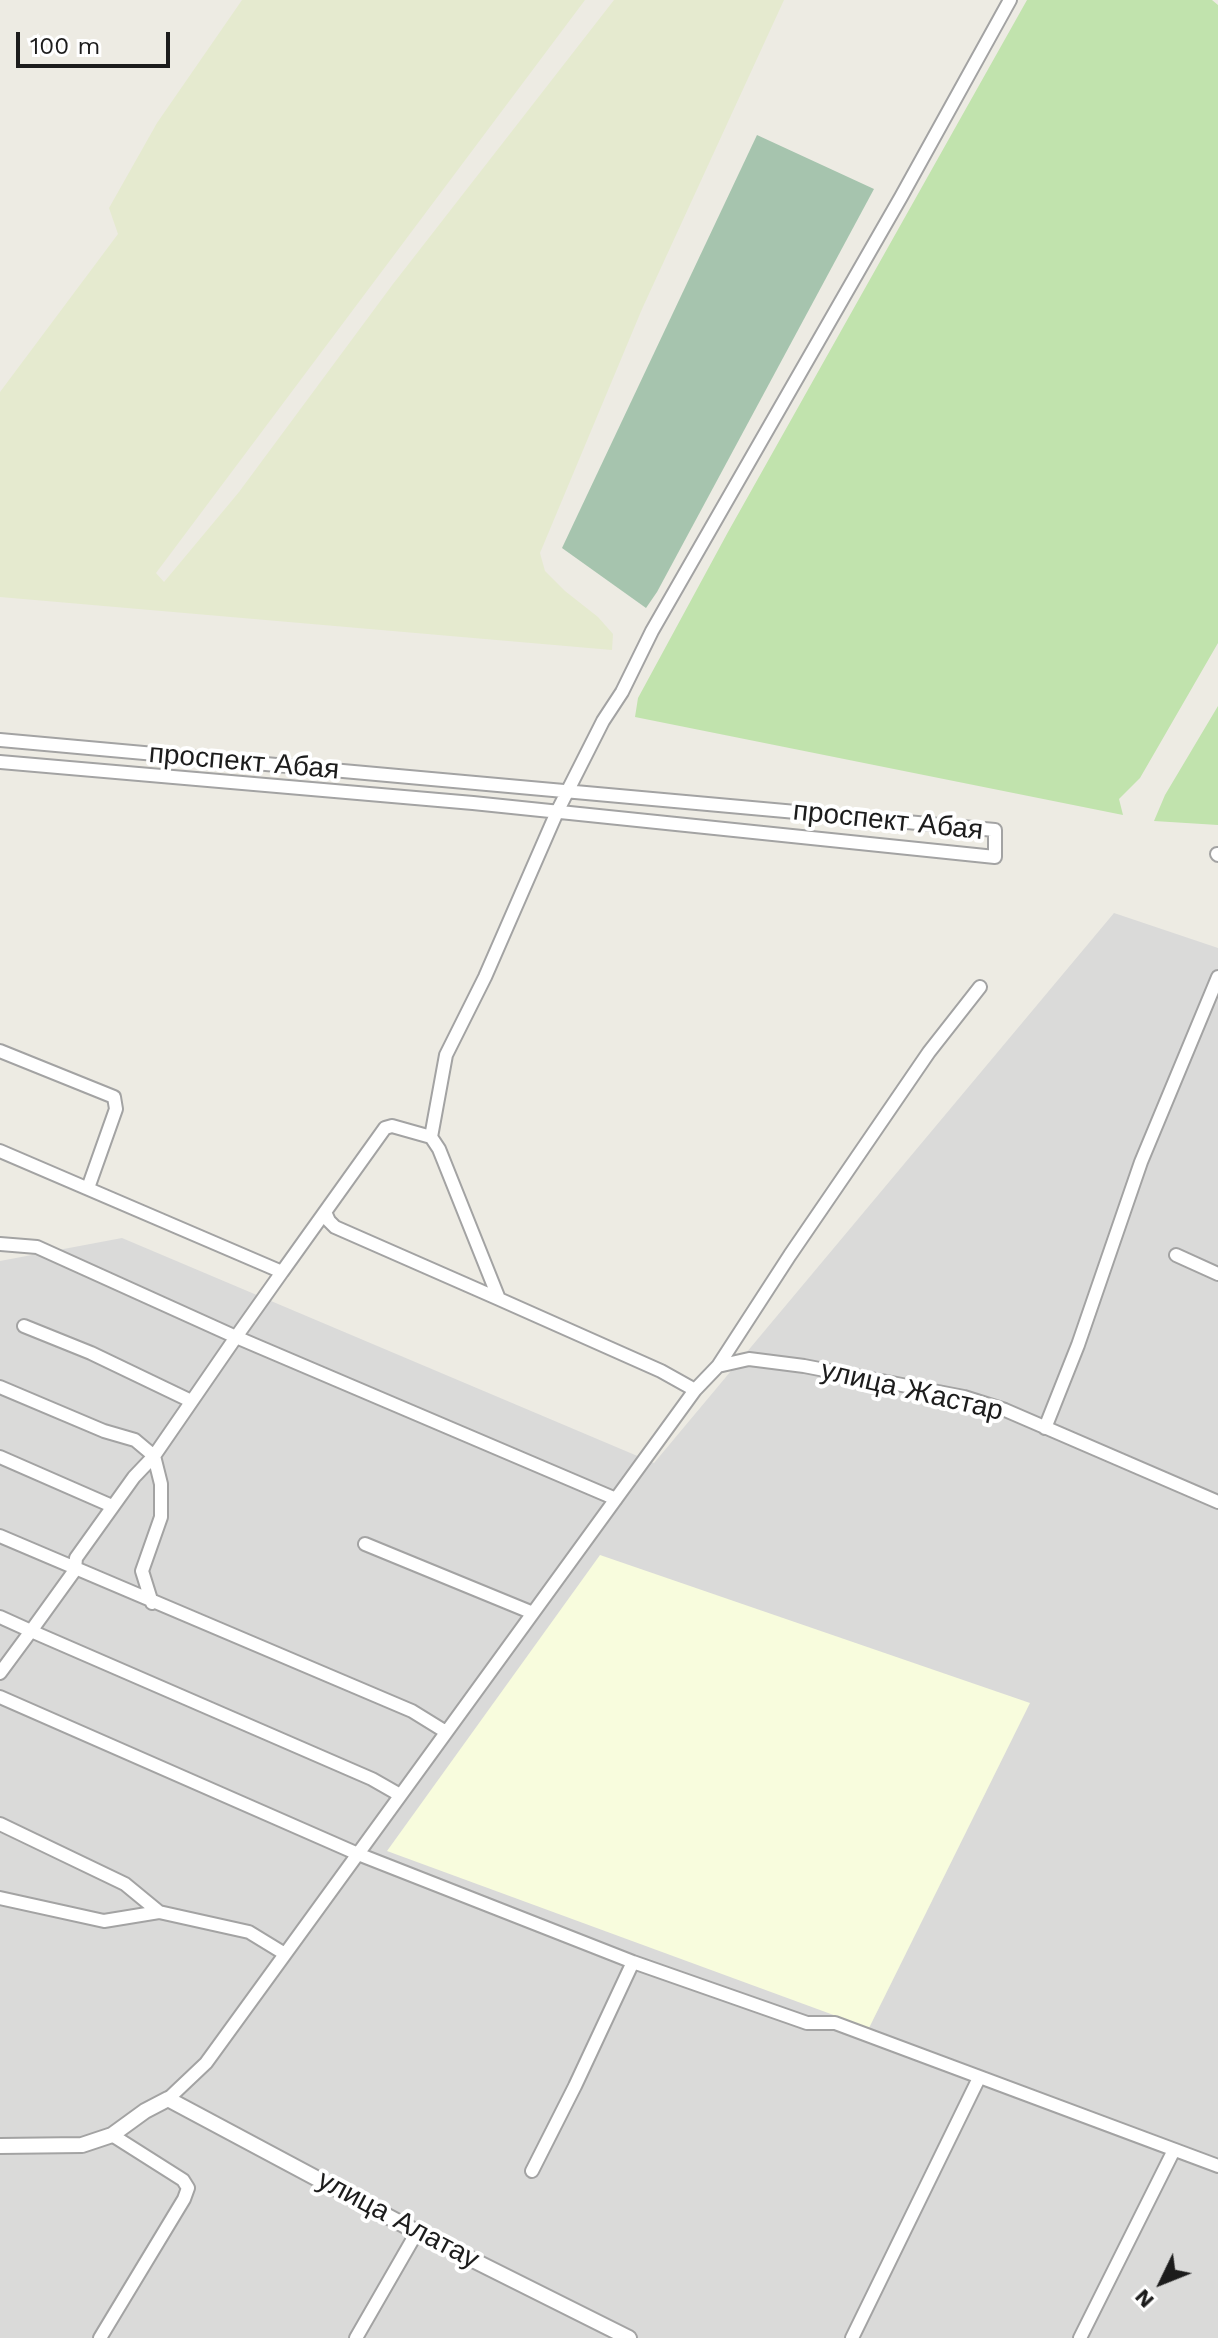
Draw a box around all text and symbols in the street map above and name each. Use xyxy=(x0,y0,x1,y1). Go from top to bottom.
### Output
scale bar xyxy=(20,16,174,66)
text: 100 m xyxy=(30,32,100,60)
street label: проспект Абая xyxy=(148,737,340,787)
street label: проспект Абая xyxy=(791,794,985,848)
street label: улица Жастар xyxy=(818,1354,1006,1428)
street label: улица Алатау xyxy=(311,2163,485,2277)
north arrow xyxy=(1122,2242,1202,2322)
text: N xyxy=(1129,2284,1159,2313)

